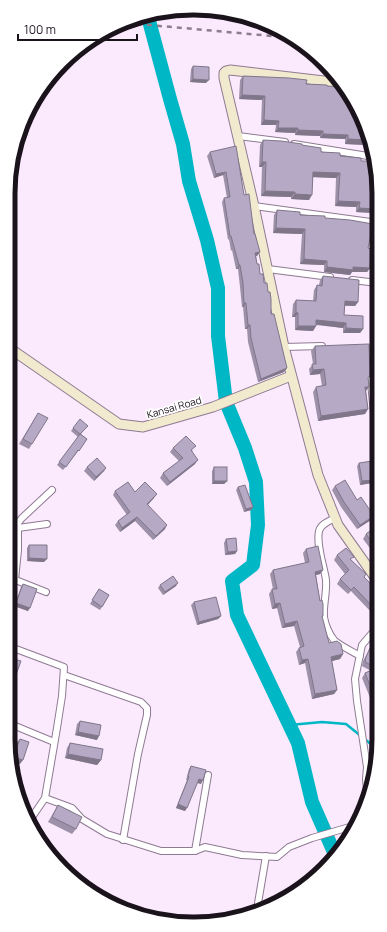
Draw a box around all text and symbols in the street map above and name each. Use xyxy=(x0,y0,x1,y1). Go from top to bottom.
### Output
scale bar xyxy=(18,16,137,42)
text: 100 m xyxy=(24,21,56,38)
street label: Kansai Road xyxy=(145,392,203,421)

